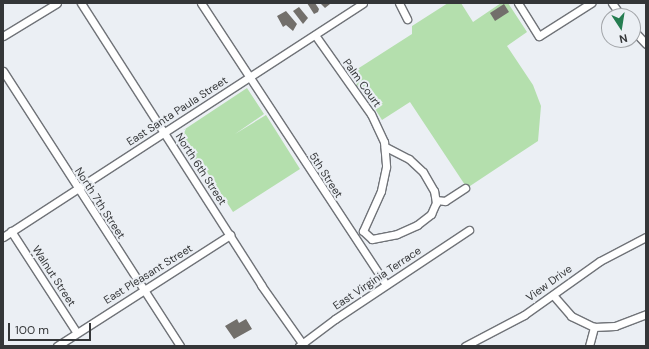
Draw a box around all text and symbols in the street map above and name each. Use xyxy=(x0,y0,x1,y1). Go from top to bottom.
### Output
north arrow xyxy=(601,8,641,48)
text: N xyxy=(618,31,629,46)
street label: Palm Court xyxy=(340,56,384,110)
street label: East Santa Paula Street xyxy=(124,73,230,149)
street label: North 6th Street xyxy=(173,130,229,208)
street label: 5th Street xyxy=(306,150,346,200)
street label: North 7th Street xyxy=(72,165,128,241)
street label: East Pleasant Street xyxy=(101,241,195,307)
street label: Walnut Street xyxy=(30,243,78,309)
street label: East Virginia Terrace xyxy=(330,244,424,312)
street label: View Drive xyxy=(524,262,574,304)
scale bar xyxy=(10,315,93,341)
text: 100 m xyxy=(15,322,49,338)

